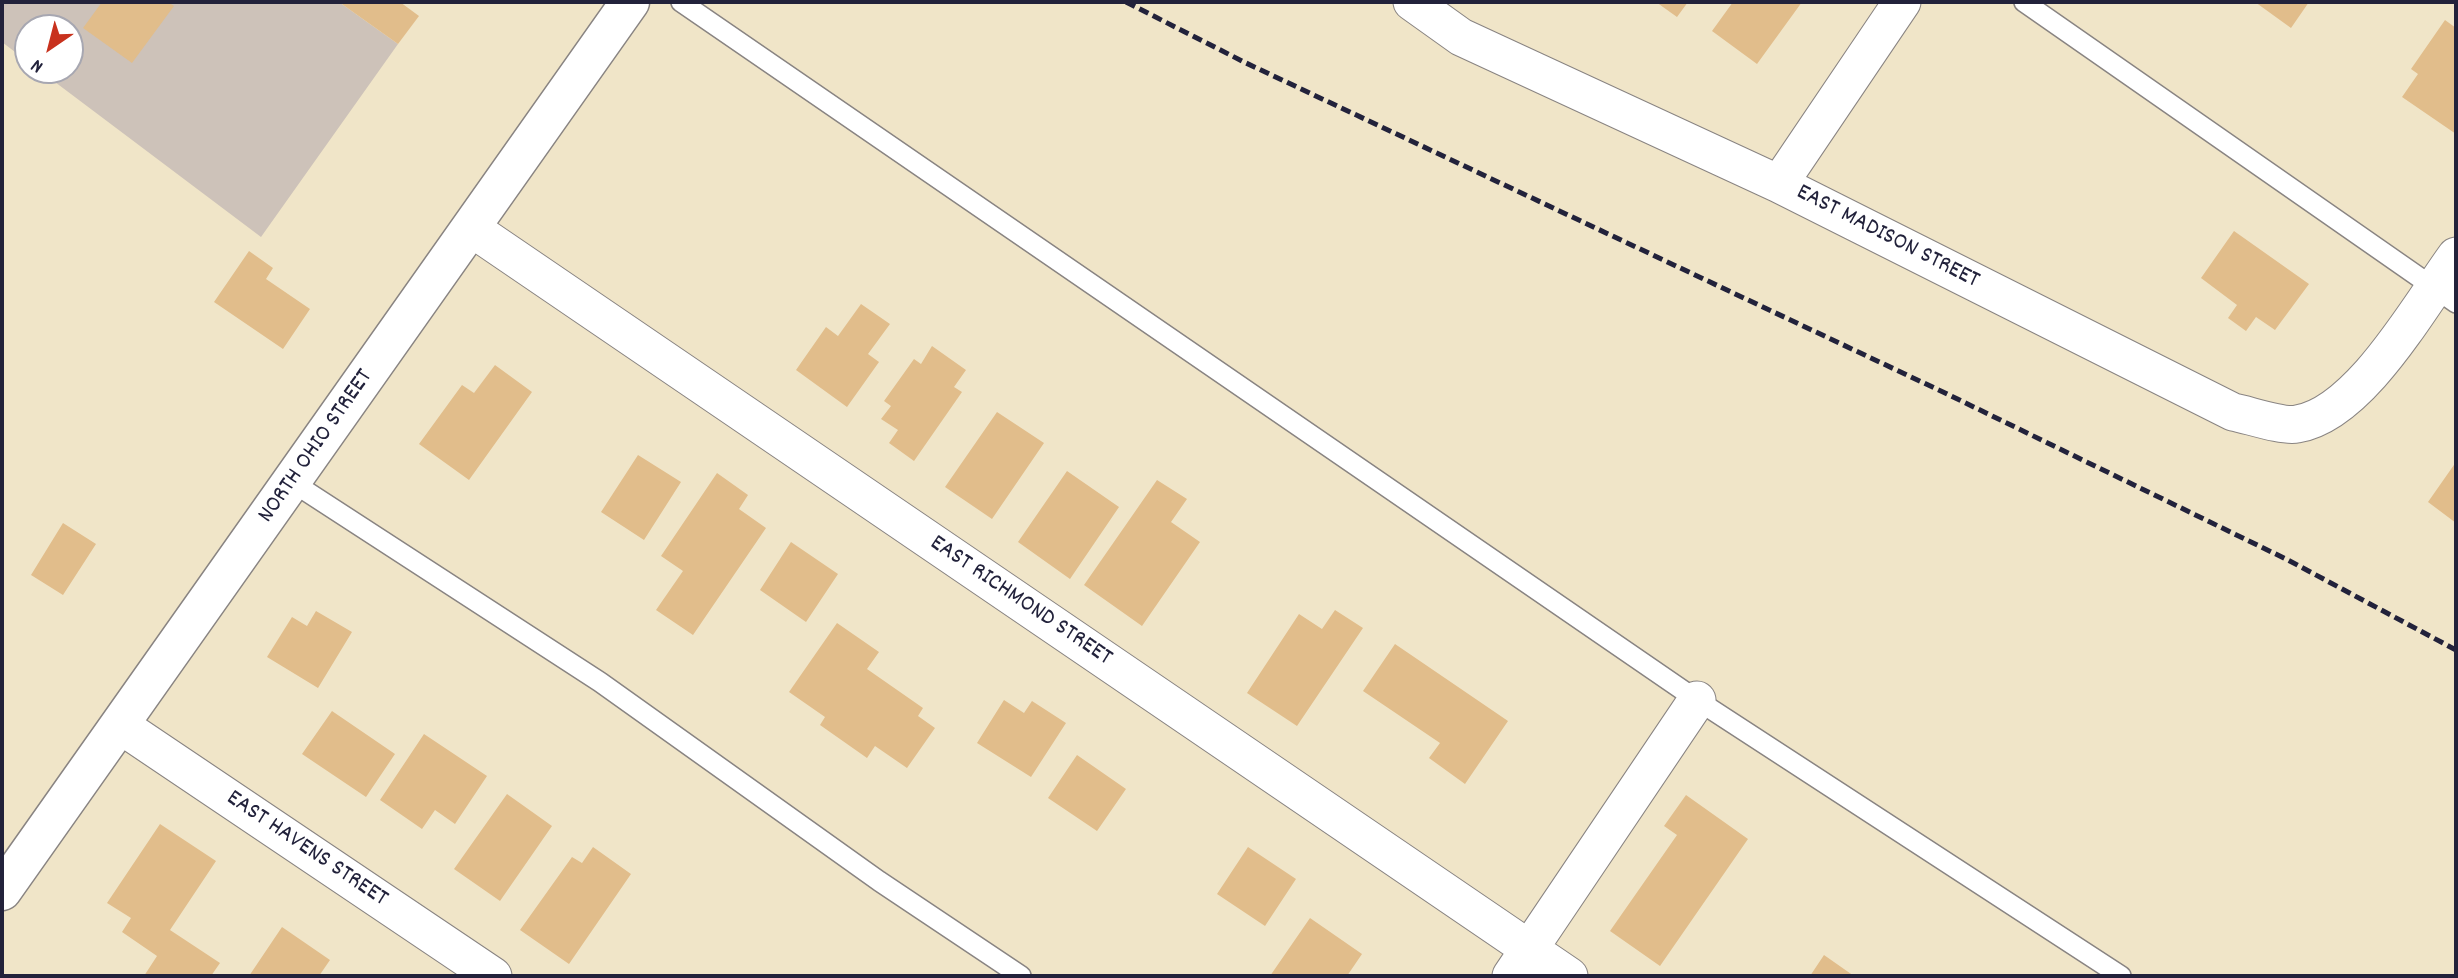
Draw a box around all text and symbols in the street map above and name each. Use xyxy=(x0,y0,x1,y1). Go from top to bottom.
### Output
north arrow xyxy=(14,14,84,84)
text: N xyxy=(26,51,49,79)
street label: EAST MADISON STREET xyxy=(1791,179,1983,297)
street label: NORTH OHIO STREET xyxy=(253,365,381,529)
street label: EAST RICHMOND STREET xyxy=(923,530,1117,674)
street label: EAST HAVENS STREET xyxy=(220,785,392,915)

